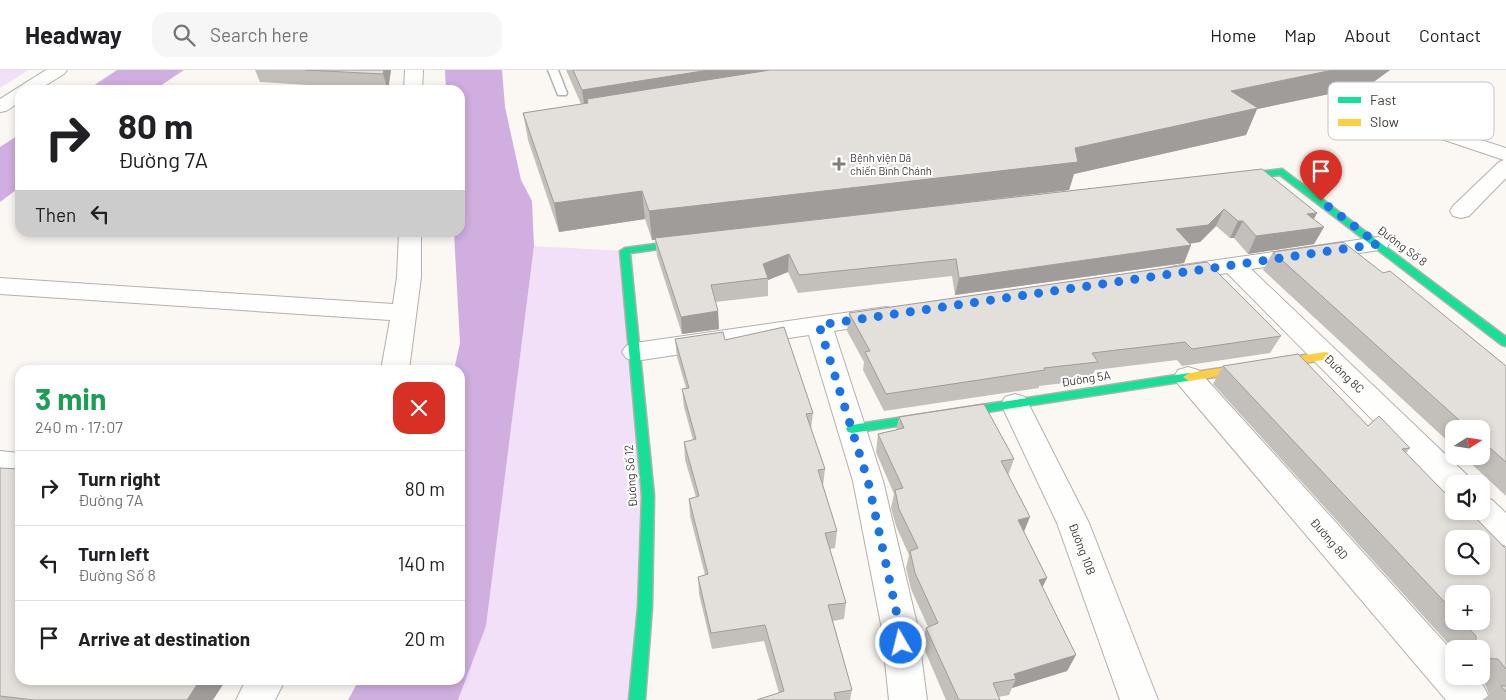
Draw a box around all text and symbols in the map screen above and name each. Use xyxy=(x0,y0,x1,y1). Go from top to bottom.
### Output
search box xyxy=(152,12,502,57)
text: Headway xyxy=(25,20,122,49)
icon: search xyxy=(170,21,198,49)
text: Search here xyxy=(210,23,309,46)
text: Home xyxy=(1210,24,1256,46)
text: Map xyxy=(1284,24,1316,46)
text: About xyxy=(1344,24,1391,46)
text: Contact xyxy=(1419,24,1481,46)
legend xyxy=(1328,82,1494,140)
text: Fast xyxy=(1370,91,1396,108)
text: 80 m xyxy=(118,104,193,146)
icon: right xyxy=(35,105,100,170)
text: Slow xyxy=(1370,113,1399,130)
text: Đường 7A xyxy=(118,146,208,172)
pin xyxy=(1300,150,1342,201)
place label: Bệnh viện Dã chiến Bình Chánh xyxy=(850,151,932,177)
marker: Bệnh viện Dã chiến Bình Chánh xyxy=(832,157,846,171)
icon: arrive xyxy=(1307,157,1335,185)
icon: left xyxy=(86,200,114,228)
text: Then xyxy=(35,203,76,226)
street label: Đường Số 8 xyxy=(1375,222,1430,268)
street label: Đường 8C xyxy=(1322,351,1367,396)
street label: Đường 5A xyxy=(1060,367,1111,389)
text: 3 min xyxy=(35,380,106,416)
button: close xyxy=(393,382,445,434)
text: 240 m · 17:07 xyxy=(35,417,123,436)
north arrow xyxy=(1445,420,1490,465)
map controls xyxy=(1445,420,1490,685)
street label: Đường Số 12 xyxy=(621,444,639,508)
text: Turn right xyxy=(78,467,160,490)
icon: right xyxy=(35,474,63,502)
button: sound xyxy=(1445,475,1490,520)
text: 80 m xyxy=(405,477,445,500)
text: Đường 7A xyxy=(78,490,144,509)
street label: Đường 8D xyxy=(1308,515,1351,562)
street label: Đường 10B xyxy=(1067,521,1099,577)
button: search xyxy=(1445,530,1490,575)
text: Turn left xyxy=(78,542,149,565)
icon: left xyxy=(35,549,63,577)
text: 140 m xyxy=(398,552,445,575)
text: Đường Số 8 xyxy=(78,565,156,584)
button: + xyxy=(1445,585,1490,630)
position arrow xyxy=(874,616,926,668)
icon: arrive xyxy=(35,624,63,652)
text: Arrive at destination xyxy=(78,627,250,650)
text: 20 m xyxy=(405,627,445,650)
button: − xyxy=(1445,640,1490,685)

